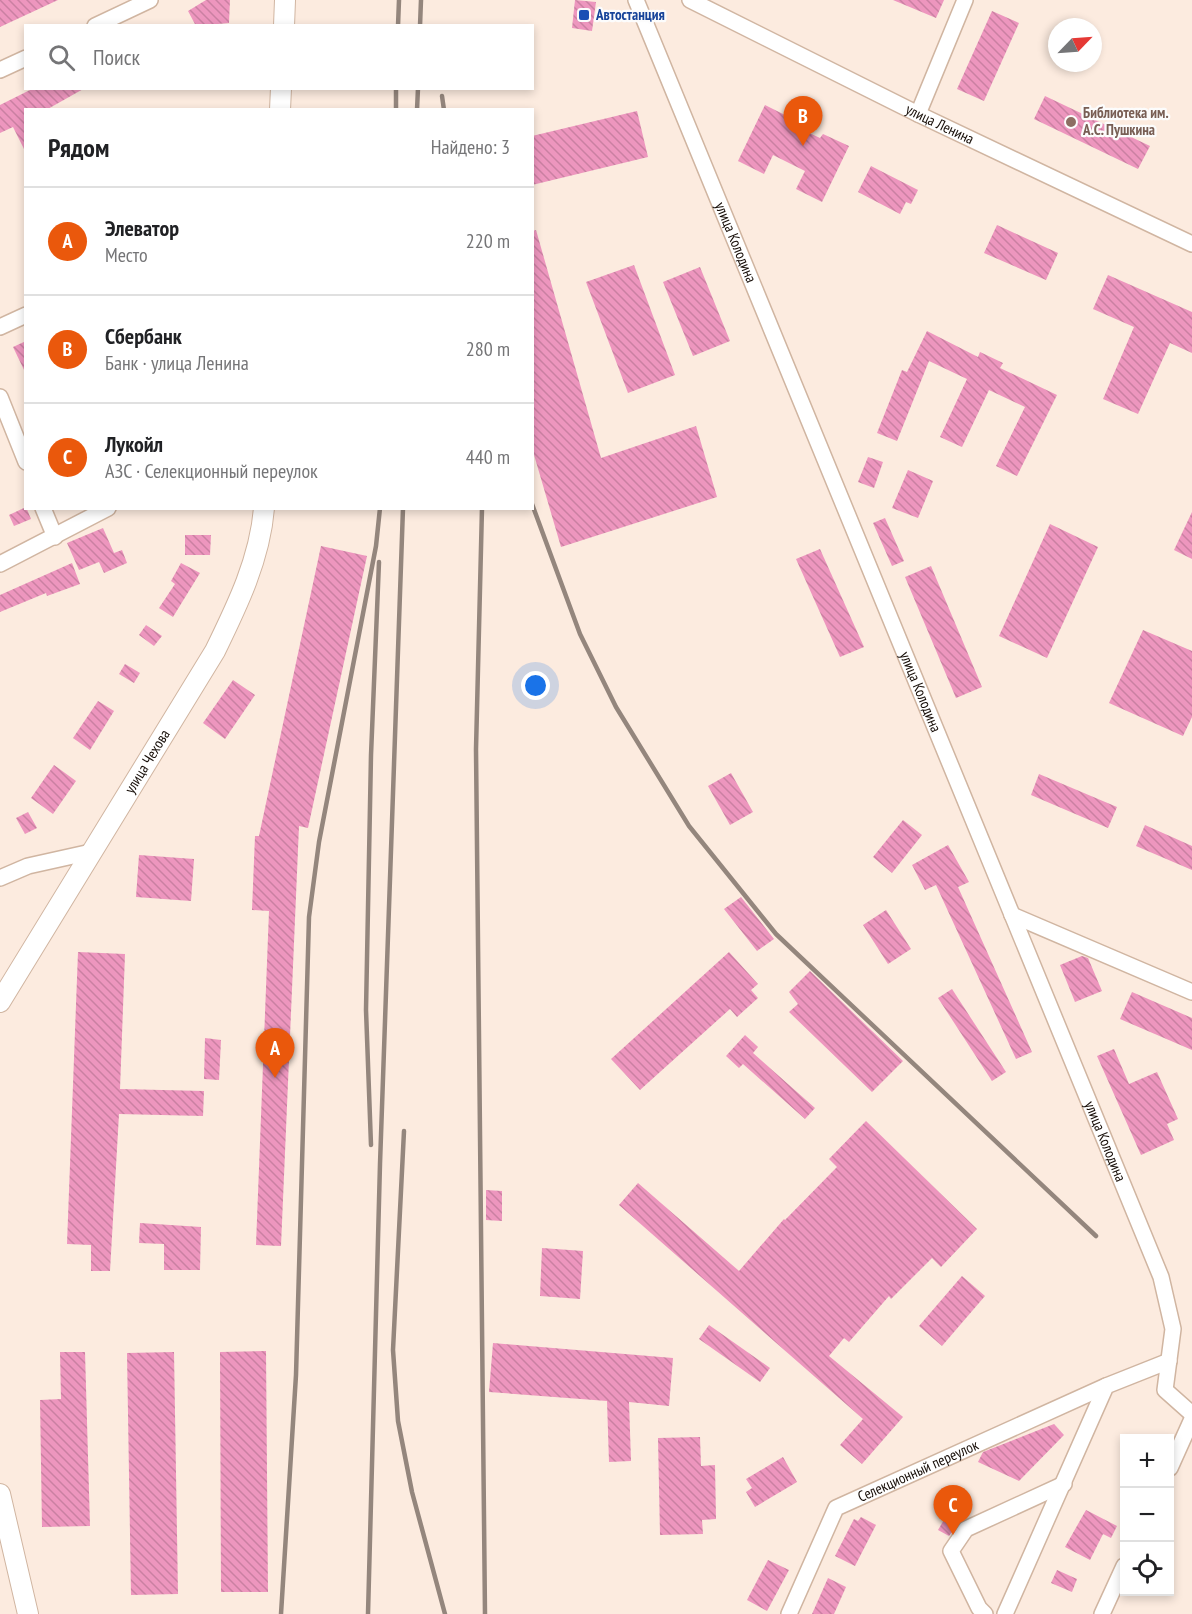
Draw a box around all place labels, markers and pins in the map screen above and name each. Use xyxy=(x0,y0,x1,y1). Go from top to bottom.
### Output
place label: Автостанция xyxy=(595,5,665,24)
marker: Автостанция xyxy=(577,8,591,22)
pin: B xyxy=(784,96,822,146)
place label: Библиотека им. А.С. Пушкина xyxy=(1082,103,1169,139)
marker: Библиотека им. А.С. Пушкина xyxy=(1064,115,1078,129)
pin: A xyxy=(256,1028,294,1078)
pin: C xyxy=(934,1486,972,1535)

